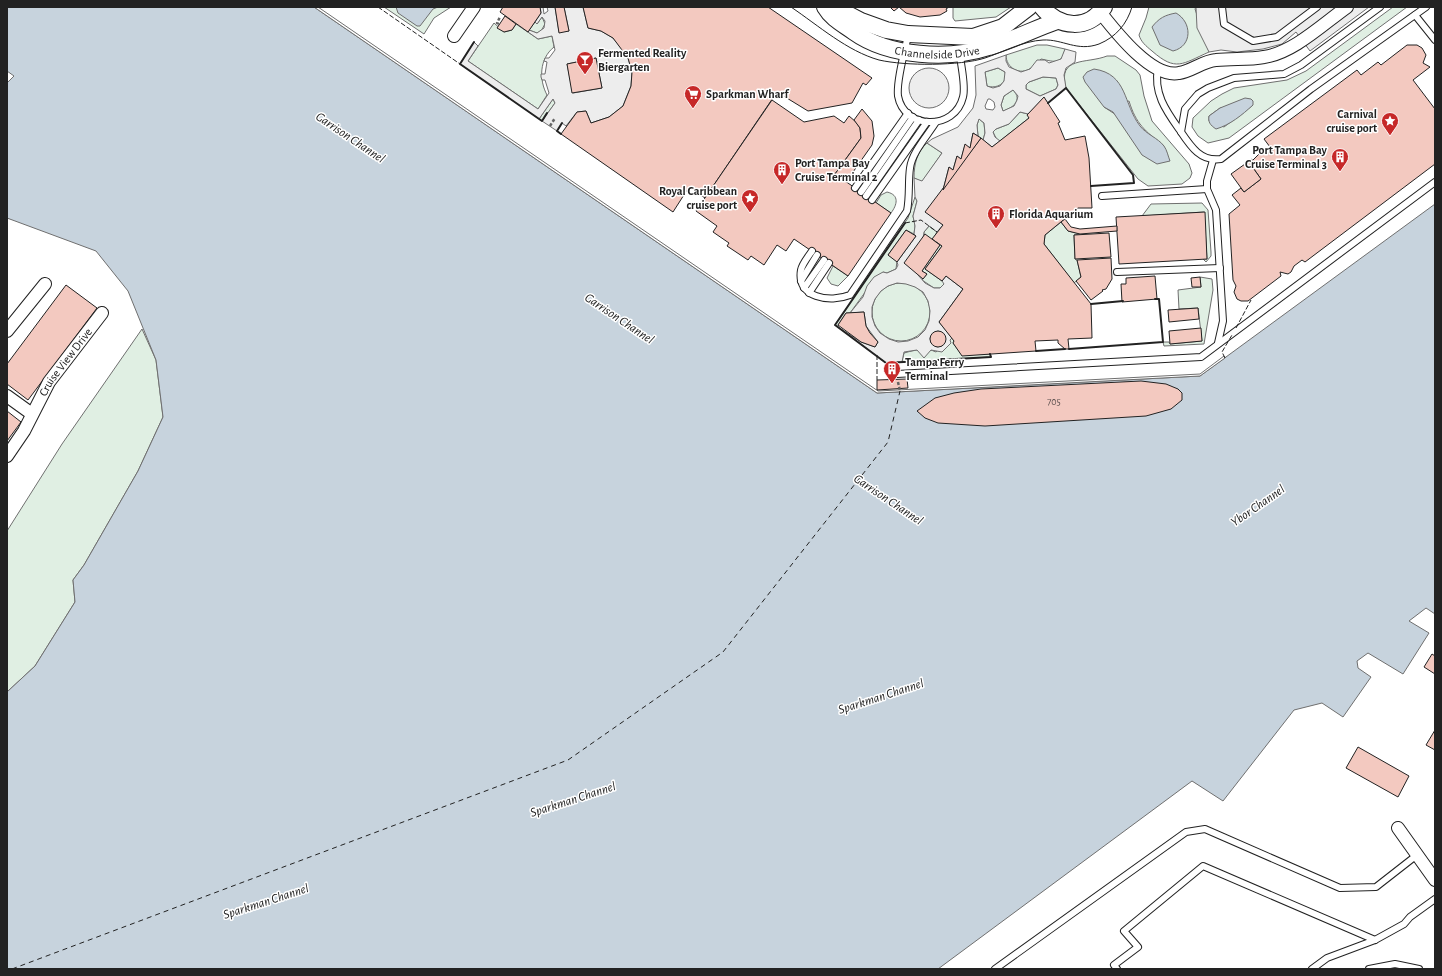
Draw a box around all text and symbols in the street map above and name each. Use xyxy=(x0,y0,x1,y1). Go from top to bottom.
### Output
street label: Channelside Drive xyxy=(894,44,981,61)
place label: Fermented Reality Biergarten xyxy=(598,47,687,73)
bar icon: Fermented Reality Biergarten xyxy=(575,50,595,75)
supermarket icon: Sparkman Wharf xyxy=(683,84,703,109)
place label: Sparkman Wharf xyxy=(706,88,790,100)
place label: Carnival cruise port xyxy=(1326,108,1377,134)
water label: Garrison Channel xyxy=(313,110,387,166)
place icon: Carnival cruise port xyxy=(1380,111,1400,136)
place label: Port Tampa Bay Cruise Terminal 3 xyxy=(1245,144,1328,170)
building icon: Port Tampa Bay Cruise Terminal 3 xyxy=(1330,147,1350,172)
place label: Port Tampa Bay Cruise Terminal 2 xyxy=(795,157,878,183)
building icon: Port Tampa Bay Cruise Terminal 2 xyxy=(772,160,792,185)
place label: Royal Caribbean cruise port xyxy=(659,185,737,211)
place icon: Royal Caribbean cruise port xyxy=(740,188,760,213)
building icon: Florida Aquarium xyxy=(986,204,1006,229)
place label: Florida Aquarium xyxy=(1009,208,1093,220)
water label: Garrison Channel xyxy=(582,291,656,347)
street label: Cruise View Drive xyxy=(37,326,94,398)
place label: Tampa Ferry Terminal xyxy=(905,356,965,382)
building icon: Tampa Ferry Terminal xyxy=(882,359,902,384)
house number: 705 xyxy=(1047,397,1061,407)
water label: Garrison Channel xyxy=(851,472,925,528)
water label: Ybor Channel xyxy=(1229,483,1287,529)
water label: Sparkman Channel xyxy=(837,677,925,717)
water label: Sparkman Channel xyxy=(529,780,617,820)
water label: Sparkman Channel xyxy=(222,882,310,922)

